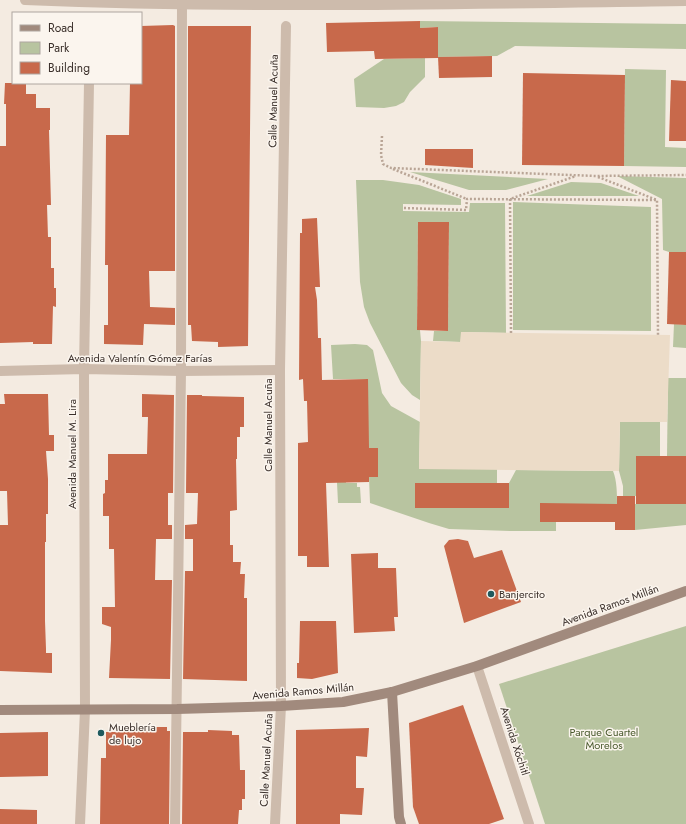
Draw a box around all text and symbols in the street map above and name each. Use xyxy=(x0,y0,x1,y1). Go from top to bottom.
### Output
legend xyxy=(12,12,142,84)
text: Road xyxy=(48,19,74,37)
text: Park xyxy=(48,39,70,57)
street label: Calle Manuel Acuña xyxy=(264,54,282,148)
text: Building xyxy=(48,59,90,77)
street label: Avenida Valentín Gómez Farías xyxy=(68,350,213,366)
street label: Calle Manuel Acuña xyxy=(260,378,276,472)
street label: Avenida Manuel M. Lira xyxy=(64,399,80,509)
street label: Avenida Ramos Millán xyxy=(559,580,661,630)
place label: Banjercito xyxy=(499,586,545,602)
marker: Banjercito xyxy=(486,589,496,599)
street label: Avenida Ramos Millán xyxy=(251,679,355,703)
street label: Avenida Xóchitl xyxy=(496,705,534,777)
street label: Calle Manuel Acuña xyxy=(256,713,276,807)
place label: Mueblería de lujo xyxy=(109,719,156,748)
park label: Parque Cuartel Morelos xyxy=(570,724,638,753)
marker: Mueblería de lujo xyxy=(96,728,106,738)

